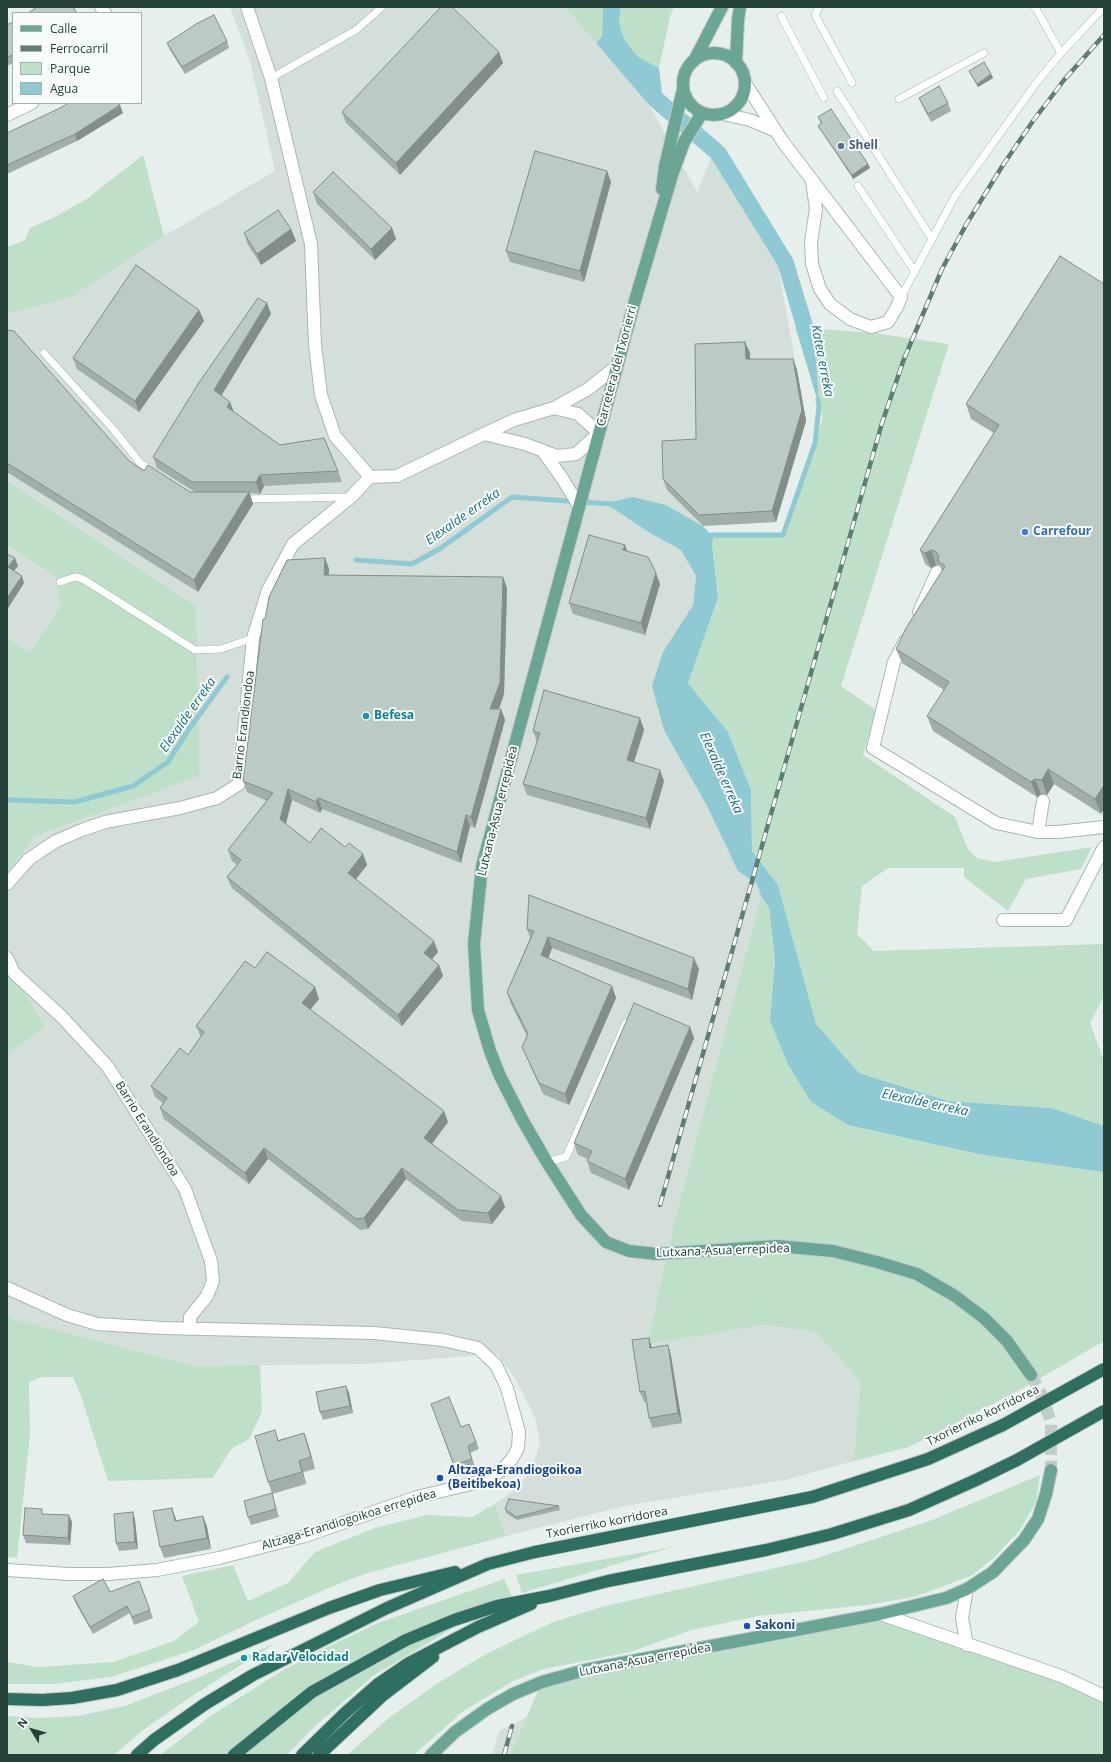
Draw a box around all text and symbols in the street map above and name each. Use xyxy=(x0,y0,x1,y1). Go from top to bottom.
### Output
legend xyxy=(12,12,142,104)
text: Calle xyxy=(50,20,77,37)
text: Ferrocarril xyxy=(50,40,108,57)
text: Parque xyxy=(50,60,90,77)
text: Agua xyxy=(50,80,78,97)
place label: Shell xyxy=(849,139,878,153)
marker: Shell xyxy=(836,141,846,151)
street label: Carretera del Txorierri xyxy=(594,304,640,428)
water label: Katea erreka xyxy=(807,324,837,398)
water label: Elexalde erreka xyxy=(423,485,503,549)
place label: Carrefour xyxy=(1033,525,1091,539)
marker: Carrefour xyxy=(1020,527,1030,537)
street label: Barrio Erandiondoa xyxy=(230,670,258,780)
water label: Elexalde erreka xyxy=(156,675,220,755)
place label: Befesa xyxy=(374,709,414,723)
marker: Befesa xyxy=(361,711,371,721)
water label: Elexalde erreka xyxy=(696,730,746,816)
street label: Lutxana-Asua errepidea xyxy=(475,744,521,878)
street label: Barrio Erandiondoa xyxy=(112,1079,182,1179)
water label: Elexalde erreka xyxy=(881,1086,969,1120)
street label: Lutxana-Asua errepidea xyxy=(656,1241,790,1261)
street label: Txorierriko korridorea xyxy=(924,1382,1042,1450)
place label: Altzaga-Erandiogoikoa (Beitibekoa) xyxy=(448,1464,582,1492)
marker: Altzaga-Erandiogoikoa (Beitibekoa) xyxy=(435,1473,445,1483)
street label: Altzaga-Erandiogoikoa errepidea xyxy=(260,1487,438,1553)
street label: Txorierriko korridorea xyxy=(545,1504,669,1542)
place label: Sakoni xyxy=(755,1619,795,1633)
marker: Sakoni xyxy=(742,1621,752,1631)
street label: Lutxana-Asua errepidea xyxy=(578,1640,712,1680)
place label: Radar Velocidad xyxy=(252,1651,349,1665)
marker: Radar Velocidad xyxy=(239,1653,249,1663)
north arrow xyxy=(12,1710,52,1750)
text: N xyxy=(13,1714,31,1731)

